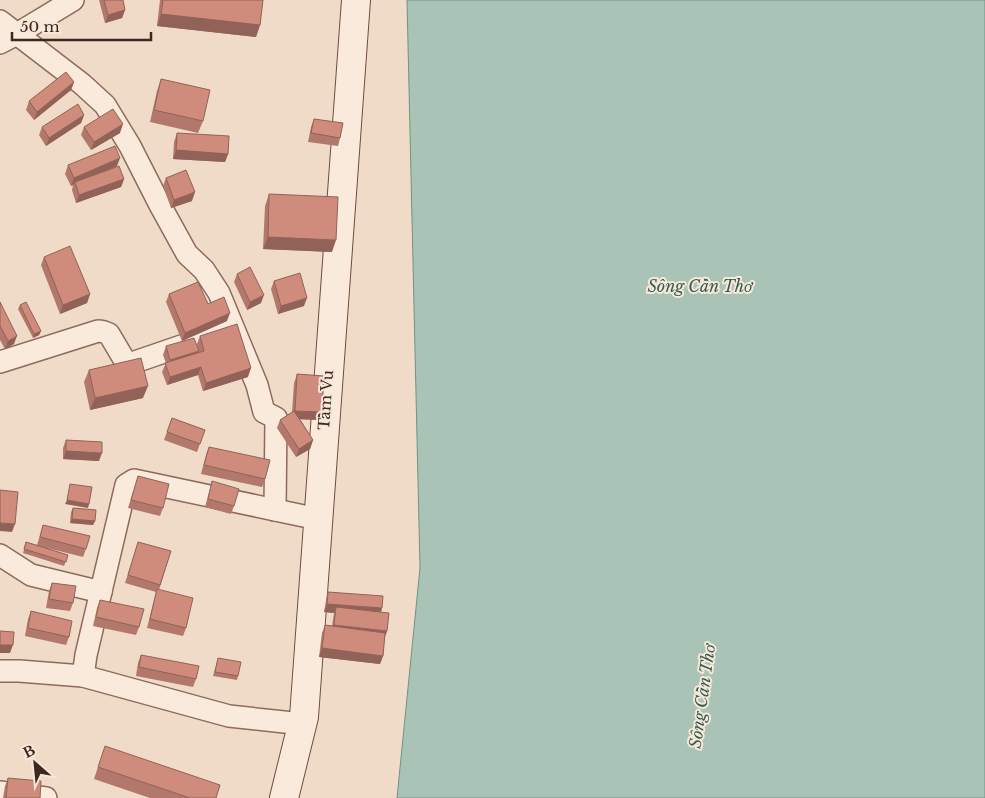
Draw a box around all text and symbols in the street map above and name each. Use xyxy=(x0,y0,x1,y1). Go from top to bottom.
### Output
scale bar xyxy=(12,10,151,42)
text: 50 m xyxy=(20,17,60,36)
water label: Sông Cần Thơ xyxy=(647,276,754,296)
street label: Tầm Vu xyxy=(314,369,337,431)
water label: Sông Cần Thơ xyxy=(685,641,719,749)
north arrow xyxy=(10,738,60,788)
text: B xyxy=(20,741,38,762)

